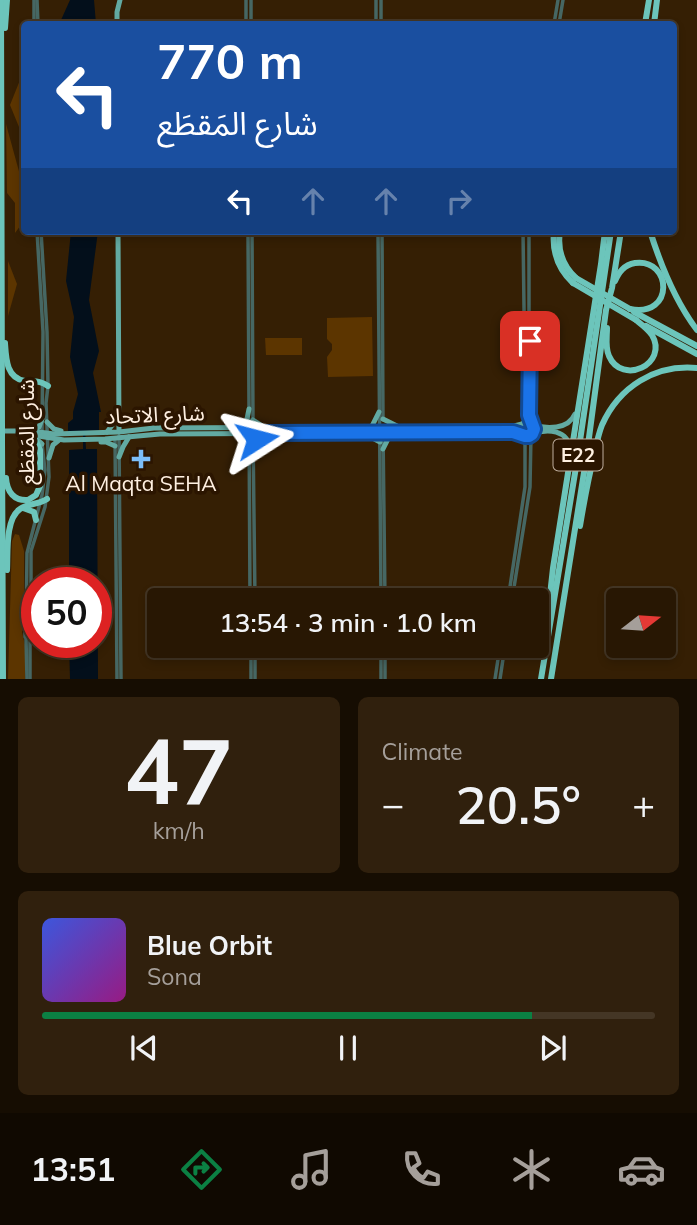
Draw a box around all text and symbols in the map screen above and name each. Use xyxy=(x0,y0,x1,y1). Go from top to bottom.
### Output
text: 770 m xyxy=(157,30,303,91)
icon: left xyxy=(42,49,133,140)
text: شارع المَقطَع xyxy=(157,103,318,143)
icon: left xyxy=(221,182,259,220)
icon: ahead xyxy=(294,182,332,220)
icon: ahead xyxy=(367,182,405,220)
icon: right xyxy=(440,182,478,220)
pin xyxy=(500,311,560,371)
icon: arrive xyxy=(511,322,549,360)
street label: شارع المَقطَع xyxy=(13,379,42,485)
street label: شارع الاتحاد xyxy=(105,399,205,432)
position arrow xyxy=(220,402,294,476)
road number: E22 xyxy=(554,440,602,470)
marker: Al Maqta SEHA xyxy=(131,449,151,469)
place label: Al Maqta SEHA xyxy=(65,470,217,496)
speed limit sign: 50 xyxy=(21,567,112,658)
north arrow xyxy=(606,588,676,658)
map controls xyxy=(606,588,676,658)
text: 13:54 · 3 min · 1.0 km xyxy=(219,606,477,639)
text: 47 xyxy=(124,713,233,827)
text: Climate xyxy=(382,737,463,766)
text: 20.5° xyxy=(456,772,581,837)
text: − xyxy=(382,780,404,828)
text: + xyxy=(632,780,655,828)
text: km/h xyxy=(153,816,205,845)
text: Blue Orbit xyxy=(147,929,272,962)
text: Sona xyxy=(147,962,202,991)
icon: previous xyxy=(125,1029,163,1067)
icon: pause xyxy=(329,1029,367,1067)
icon: next xyxy=(534,1029,572,1067)
icon: directions xyxy=(177,1145,226,1194)
icon: music xyxy=(287,1145,336,1194)
icon: phone xyxy=(397,1145,446,1194)
icon: climate xyxy=(507,1145,556,1194)
icon: car xyxy=(617,1145,666,1194)
text: 13:51 xyxy=(31,1149,115,1189)

